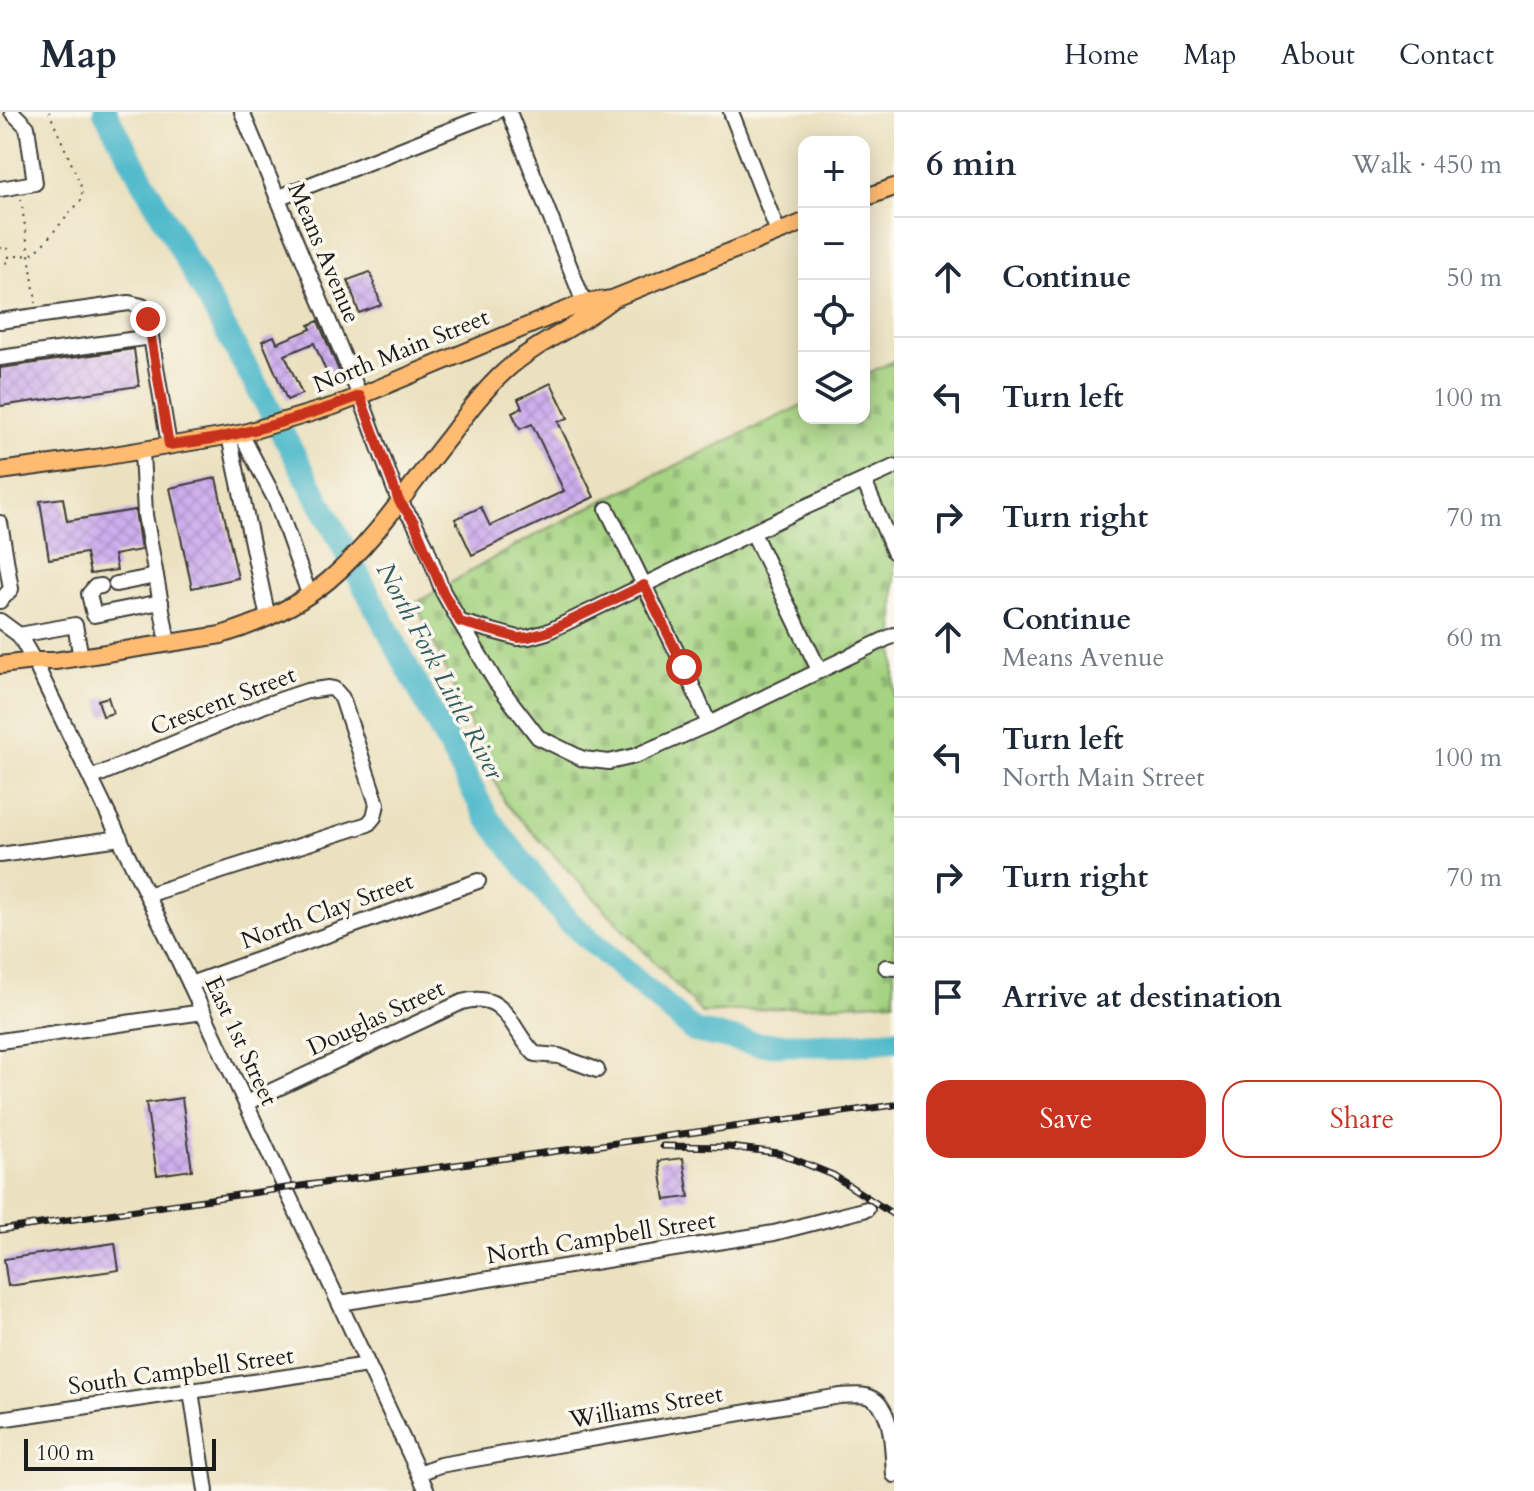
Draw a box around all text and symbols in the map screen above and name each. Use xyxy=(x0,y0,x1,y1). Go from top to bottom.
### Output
text: Map xyxy=(40,29,117,81)
text: Home xyxy=(1064,36,1139,74)
text: Map xyxy=(1183,36,1237,74)
text: About xyxy=(1281,36,1355,74)
text: Contact xyxy=(1399,36,1494,74)
map controls xyxy=(798,136,870,424)
button: + xyxy=(798,136,870,208)
text: 6 min xyxy=(926,141,1017,187)
text: Walk · 450 m xyxy=(1352,147,1502,182)
street label: Means Avenue xyxy=(280,178,368,328)
button: − xyxy=(798,208,870,280)
icon: ahead xyxy=(926,255,970,299)
text: Continue xyxy=(1002,257,1131,298)
text: 50 m xyxy=(1446,260,1502,295)
button: locate xyxy=(798,280,870,352)
route end xyxy=(130,301,166,337)
street label: North Main Street xyxy=(308,301,494,401)
button: layers xyxy=(798,352,870,424)
icon: left xyxy=(926,375,970,419)
text: Turn left xyxy=(1002,377,1124,418)
text: 100 m xyxy=(1433,380,1502,415)
icon: right xyxy=(926,495,970,539)
text: Turn right xyxy=(1002,497,1148,538)
text: 70 m xyxy=(1446,500,1502,535)
water label: North Fork Little River xyxy=(368,556,513,787)
text: Continue xyxy=(1002,599,1131,640)
icon: ahead xyxy=(926,615,970,659)
text: 60 m xyxy=(1446,620,1502,655)
text: Means Avenue xyxy=(1002,640,1164,675)
route start xyxy=(666,649,702,685)
street label: Crescent Street xyxy=(146,658,301,744)
text: Turn left xyxy=(1002,719,1124,760)
icon: left xyxy=(926,735,970,779)
text: 100 m xyxy=(1433,740,1502,775)
text: North Main Street xyxy=(1002,760,1205,795)
icon: right xyxy=(926,855,970,899)
text: Turn right xyxy=(1002,857,1148,898)
text: 70 m xyxy=(1446,860,1502,895)
street label: North Clay Street xyxy=(236,864,418,957)
street label: East 1st Street xyxy=(197,971,286,1111)
street label: Douglas Street xyxy=(302,972,450,1064)
icon: arrive xyxy=(926,975,970,1019)
text: Arrive at destination xyxy=(1002,977,1282,1018)
button: Save xyxy=(926,1080,1206,1158)
button: Share xyxy=(1222,1080,1502,1158)
street label: North Campbell Street xyxy=(484,1204,718,1272)
street label: South Campbell Street xyxy=(66,1339,296,1403)
street label: Williams Street xyxy=(566,1377,726,1437)
scale bar xyxy=(24,1435,216,1471)
text: 100 m xyxy=(36,1438,94,1468)

